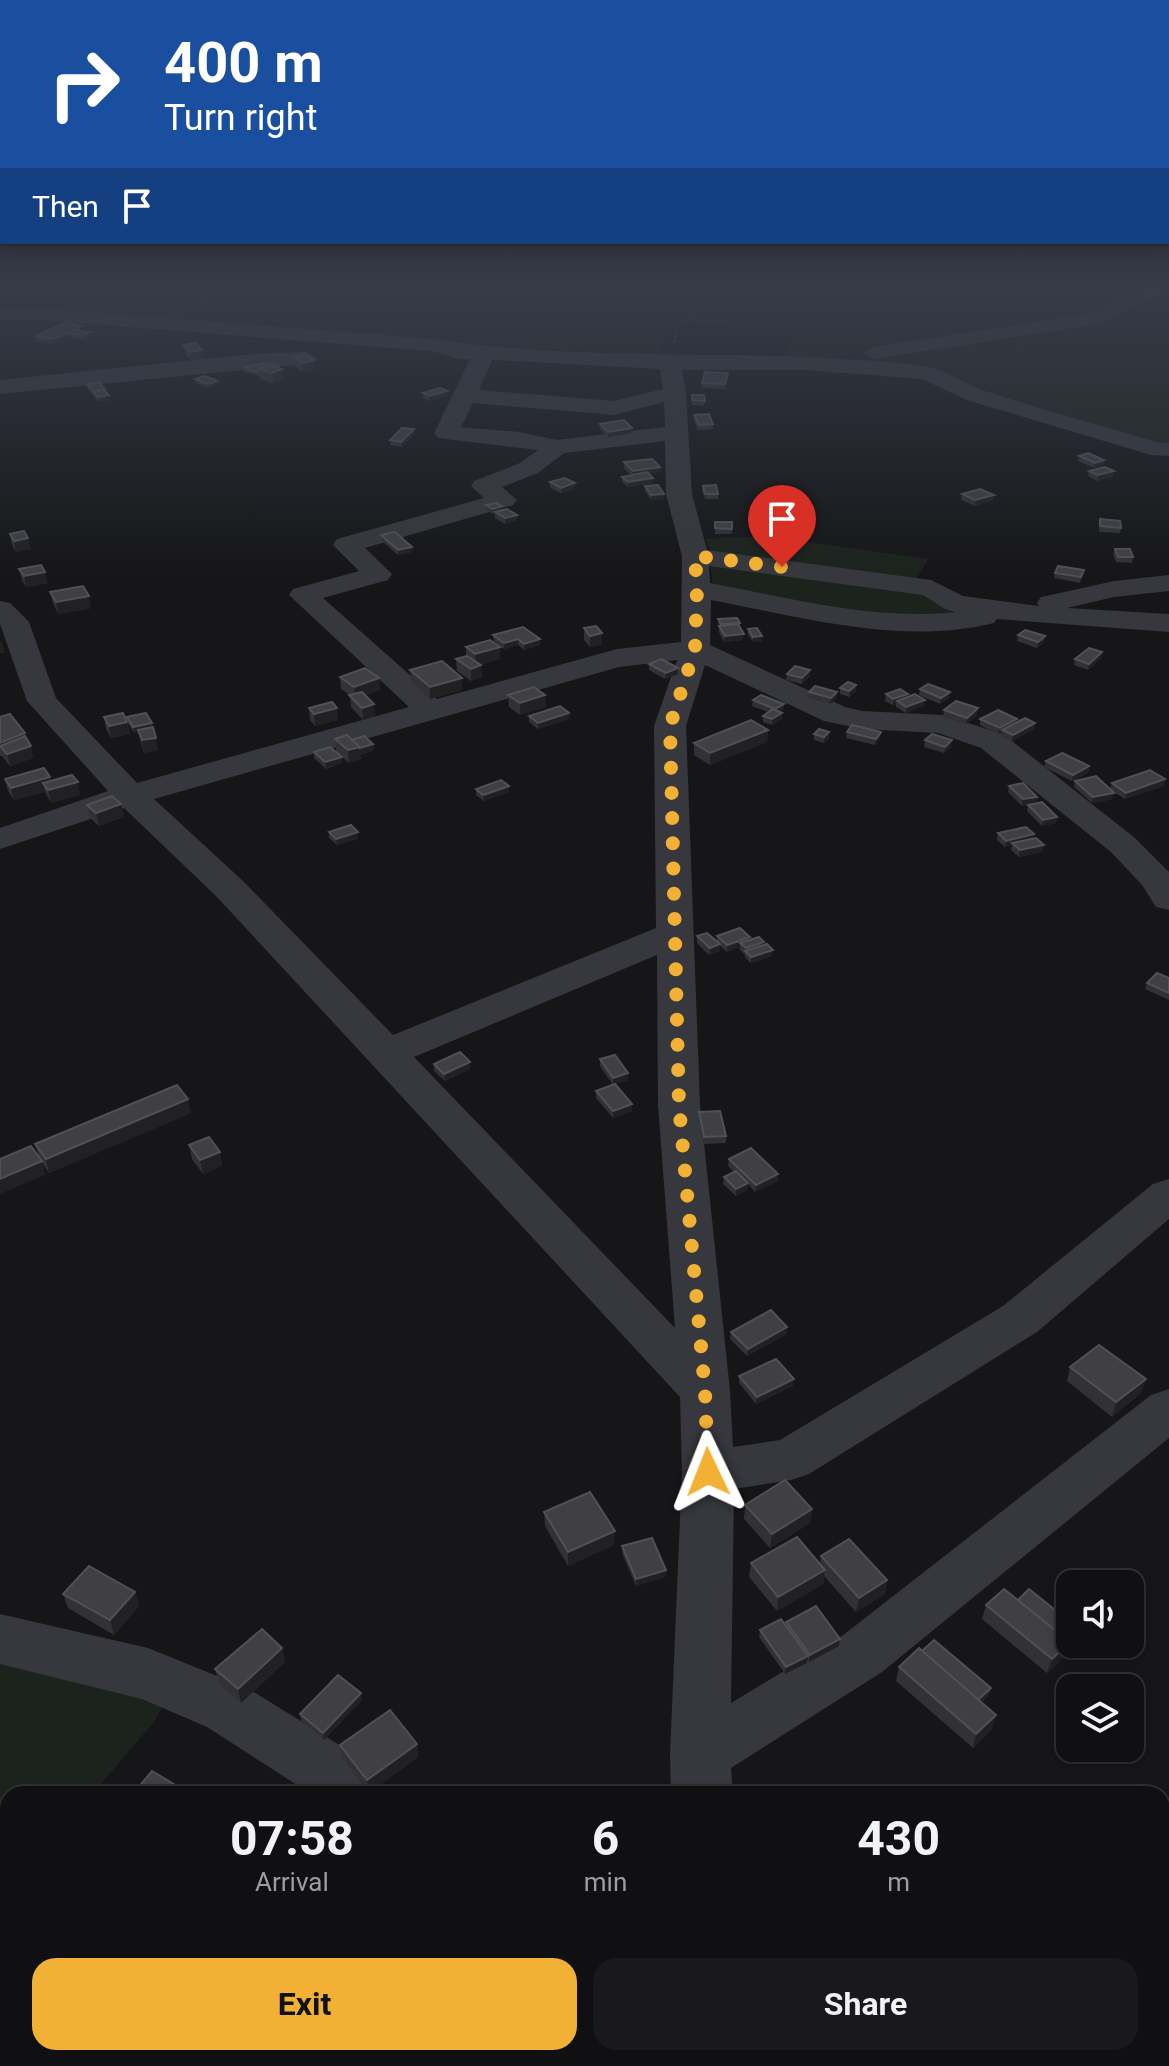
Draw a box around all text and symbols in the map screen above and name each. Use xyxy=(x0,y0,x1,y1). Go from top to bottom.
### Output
text: 400 m xyxy=(164,30,323,96)
icon: right xyxy=(32,32,136,136)
text: Turn right xyxy=(164,97,317,139)
icon: arrive xyxy=(115,184,159,228)
text: Then xyxy=(32,189,99,224)
pin xyxy=(748,485,816,567)
icon: arrive xyxy=(760,497,804,541)
position arrow xyxy=(666,1430,750,1514)
map controls xyxy=(1056,1570,1144,1762)
button: sound xyxy=(1056,1570,1144,1658)
button: layers xyxy=(1056,1674,1144,1762)
text: 07:58 xyxy=(230,1810,354,1867)
text: 6 xyxy=(592,1810,619,1867)
text: 430 xyxy=(857,1810,940,1867)
text: Arrival xyxy=(255,1867,329,1897)
text: min xyxy=(584,1867,627,1897)
text: m xyxy=(887,1867,910,1897)
button: Exit xyxy=(32,1958,577,2050)
button: Share xyxy=(593,1958,1138,2050)

